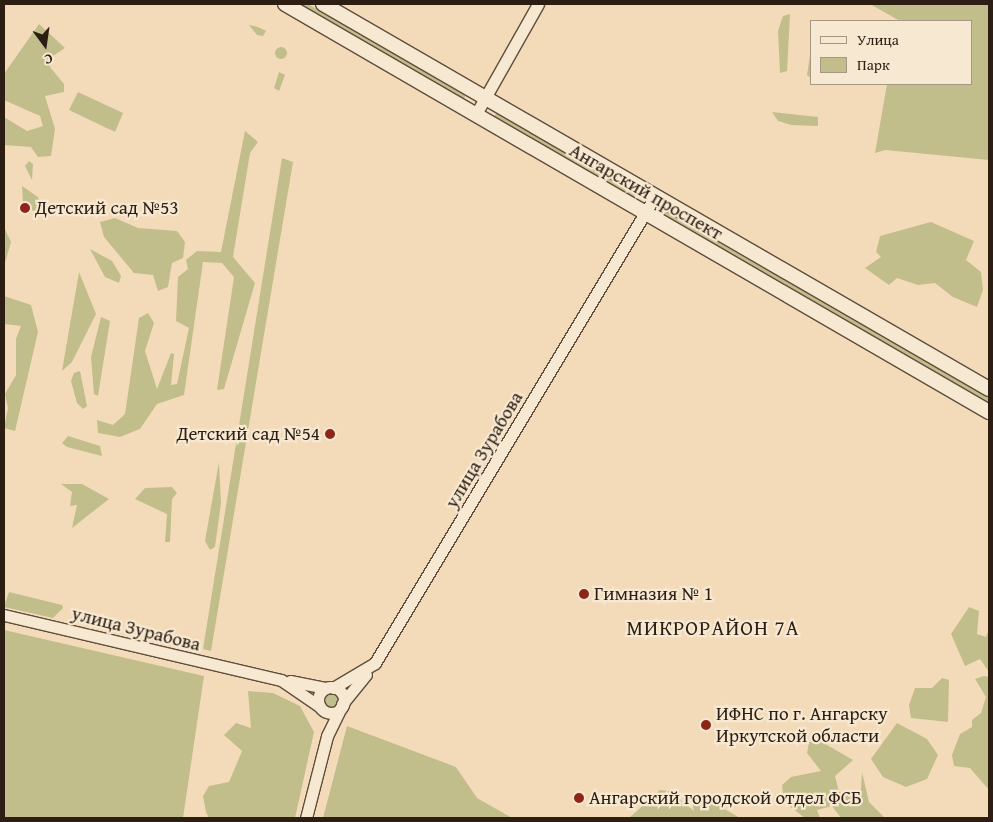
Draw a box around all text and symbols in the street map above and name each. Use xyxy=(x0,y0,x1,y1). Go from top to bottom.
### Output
north arrow xyxy=(20,20,70,70)
legend xyxy=(810,20,973,85)
text: Улица xyxy=(857,29,899,50)
text: С xyxy=(42,49,55,70)
text: Парк xyxy=(857,54,890,75)
street label: Ангарский проспект xyxy=(565,139,727,245)
place label: Детский сад №53 xyxy=(35,197,179,219)
marker: Детский сад №53 xyxy=(19,202,31,214)
street label: улица Зурабова xyxy=(440,388,528,512)
place label: Детский сад №54 xyxy=(176,423,320,445)
marker: Детский сад №54 xyxy=(324,428,336,440)
place label: Гимназия № 1 xyxy=(594,583,713,605)
marker: Гимназия № 1 xyxy=(578,588,590,600)
street label: улица Зурабова xyxy=(69,602,203,656)
district label: МИКРОРАЙОН 7А xyxy=(625,615,801,641)
place label: ИФНС по г. Ангарску Иркутской области xyxy=(716,703,888,747)
marker: ИФНС по г. Ангарску Иркутской области xyxy=(700,719,712,731)
place label: Ангарский городской отдел ФСБ xyxy=(589,787,862,809)
marker: Ангарский городской отдел ФСБ xyxy=(573,792,585,804)

